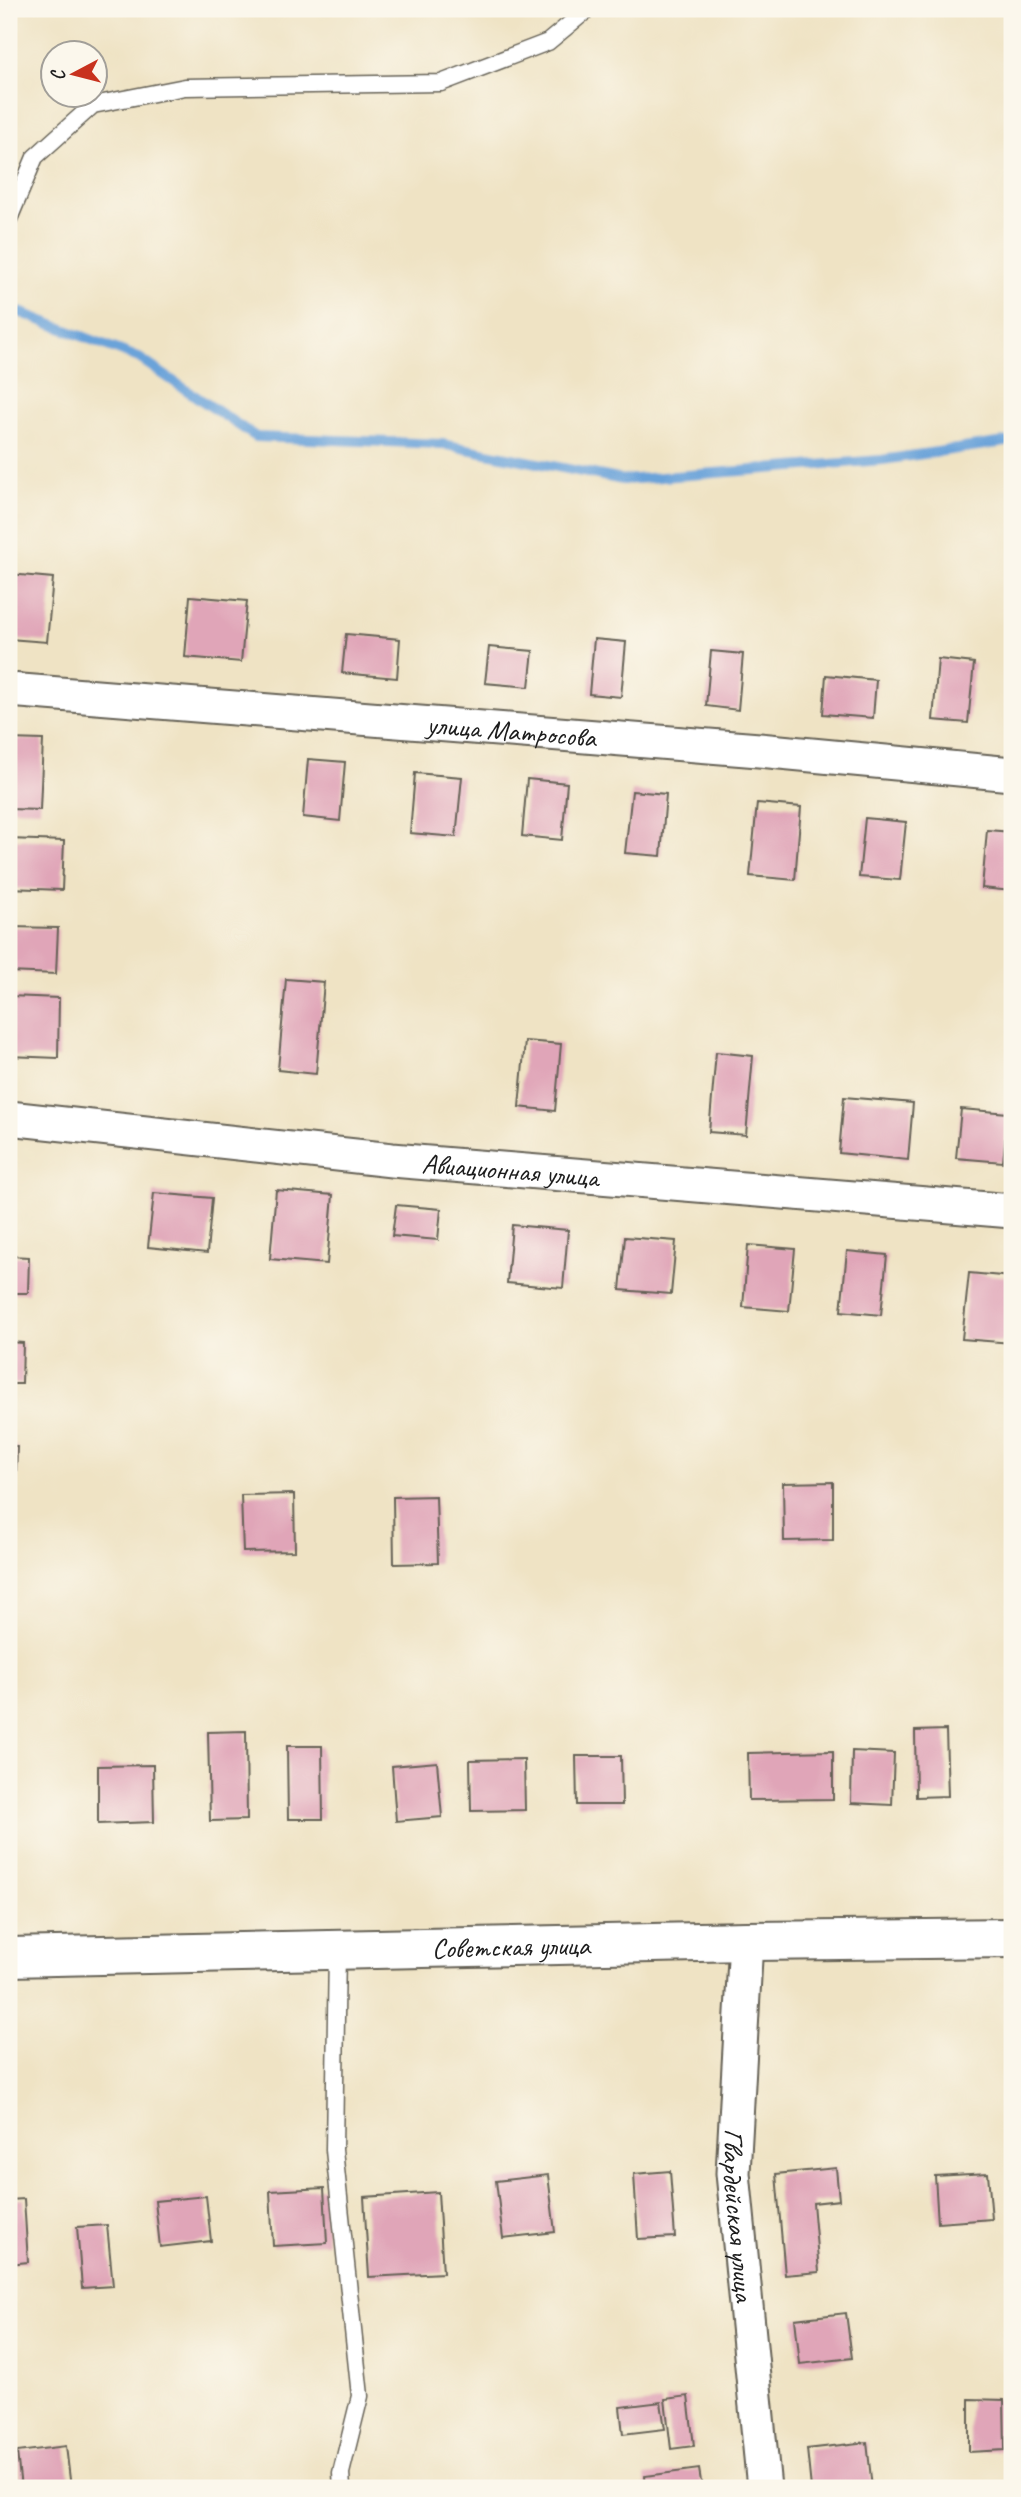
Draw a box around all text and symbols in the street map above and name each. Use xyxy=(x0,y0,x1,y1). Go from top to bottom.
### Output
north arrow xyxy=(38,38,108,108)
text: С xyxy=(45,67,71,82)
street label: улица Матросова xyxy=(423,706,599,755)
street label: Авиационная улица xyxy=(421,1146,602,1195)
street label: Советская улица xyxy=(431,1927,592,1966)
street label: Гвардейская улица xyxy=(715,2128,763,2305)

